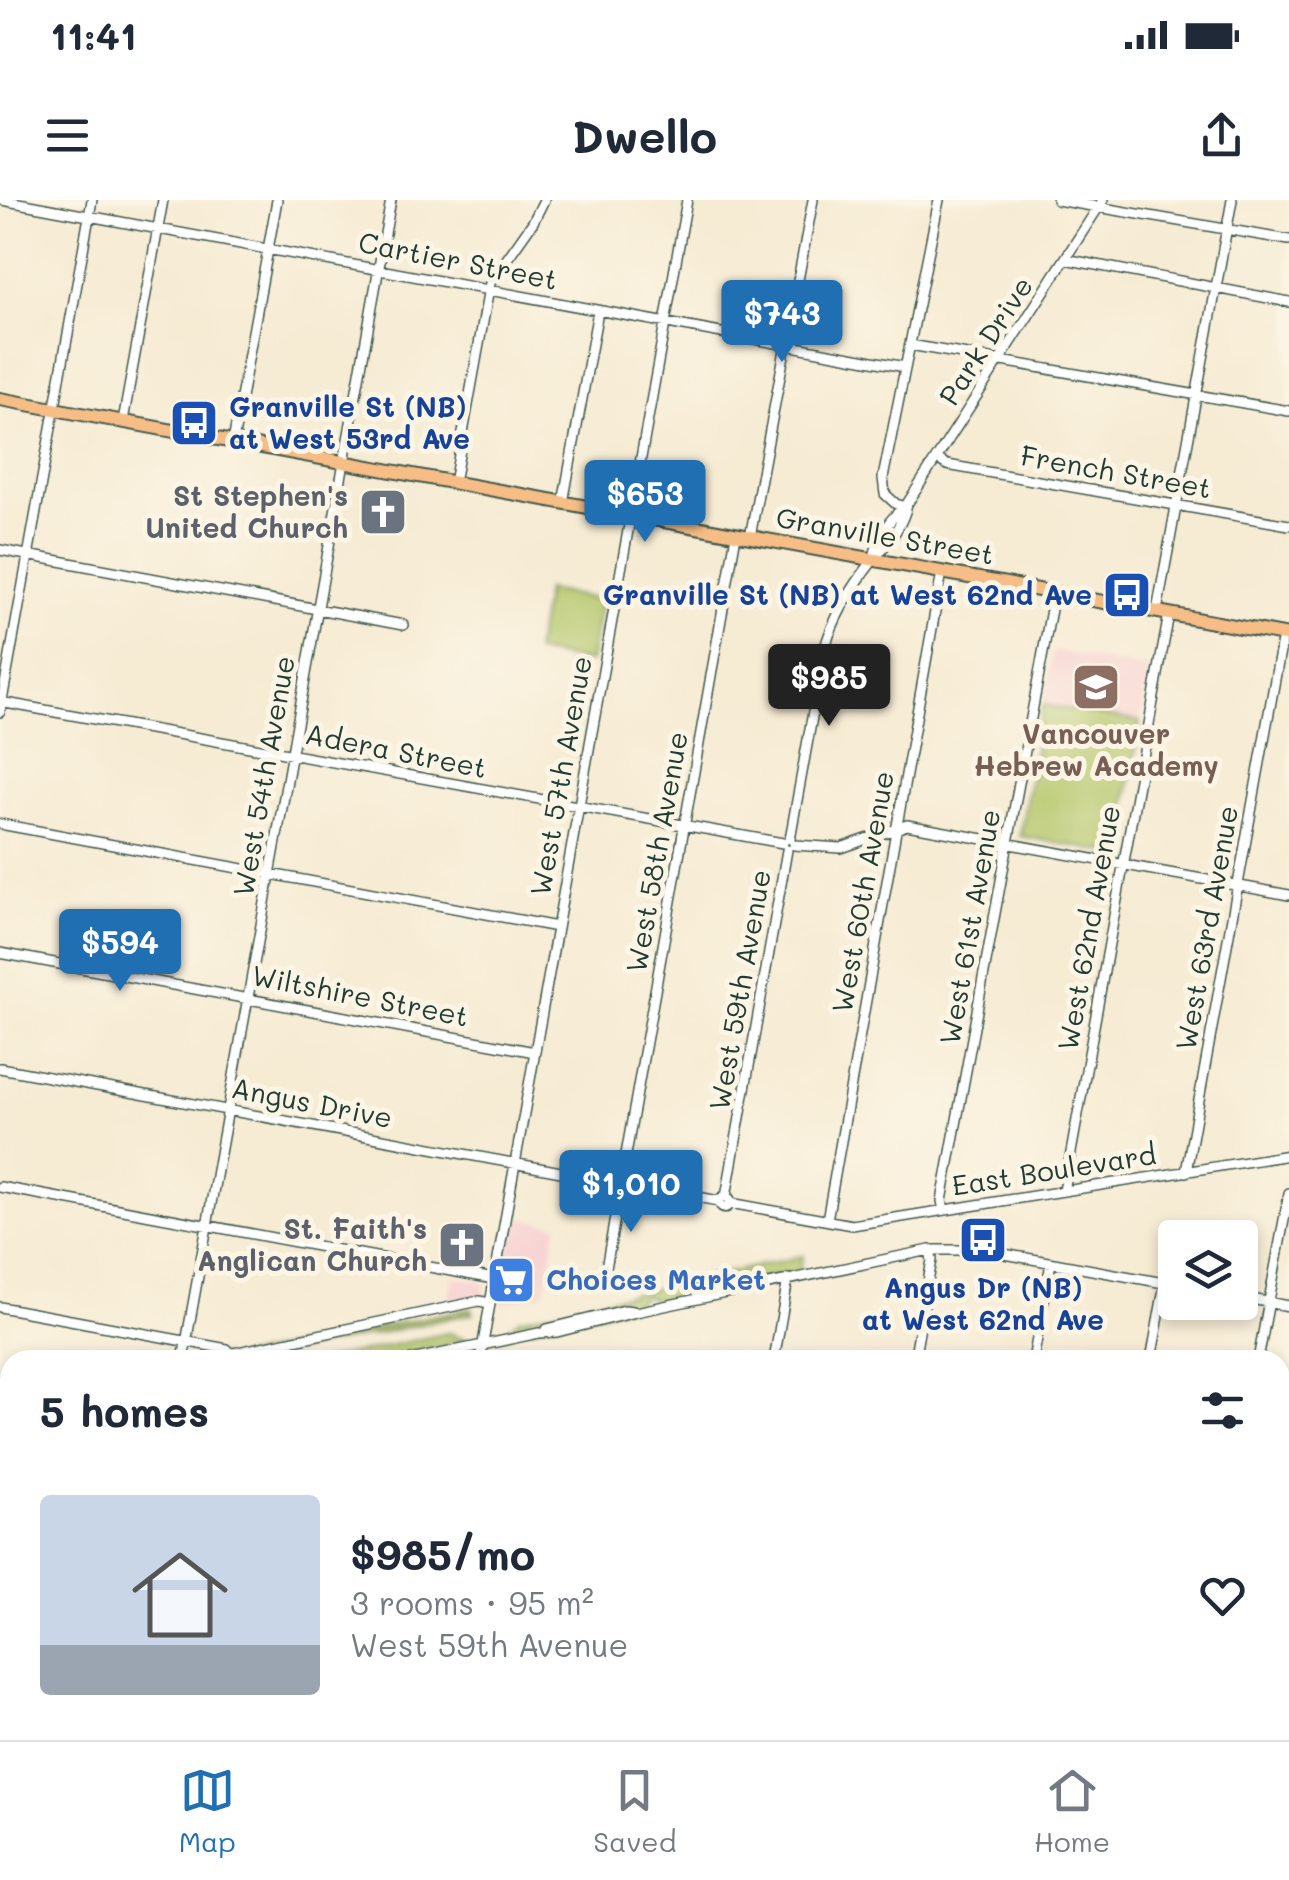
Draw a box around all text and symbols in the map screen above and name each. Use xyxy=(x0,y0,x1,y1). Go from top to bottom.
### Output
text: 11:41 xyxy=(50,10,137,60)
text: Dwello xyxy=(572,106,717,164)
icon: menu xyxy=(40,108,95,163)
icon: share xyxy=(1194,108,1249,163)
street label: Cartier Street xyxy=(356,223,561,297)
street label: Park Drive xyxy=(930,269,1040,412)
pin: $743 xyxy=(723,280,841,365)
text: $743 xyxy=(743,291,821,333)
place label: Granville St (NB) at West 53rd Ave xyxy=(229,388,470,456)
bus stop icon: Granville St (NB) at West 53rd Ave xyxy=(168,397,220,449)
street label: French Street xyxy=(1018,437,1214,505)
pin: $653 xyxy=(586,460,704,545)
text: $653 xyxy=(606,471,684,513)
place label: St Stephen's United Church xyxy=(145,477,348,545)
church icon: St Stephen's United Church xyxy=(357,486,409,538)
street label: Granville Street xyxy=(773,498,997,572)
bus stop icon: Granville St (NB) at West 62nd Ave xyxy=(1101,569,1153,621)
place label: Granville St (NB) at West 62nd Ave xyxy=(603,576,1092,612)
pin: $985 xyxy=(770,644,888,729)
street label: West 54th Avenue xyxy=(224,653,302,899)
street label: West 57th Avenue xyxy=(521,653,599,898)
text: $985 xyxy=(790,655,868,697)
school or university icon: Vancouver Hebrew Academy xyxy=(1070,661,1122,713)
street label: Adera Street xyxy=(302,715,490,785)
place label: Vancouver Hebrew Academy xyxy=(973,715,1219,784)
street label: West 58th Avenue xyxy=(617,729,695,975)
street label: West 60th Avenue xyxy=(823,768,901,1016)
street label: West 62nd Avenue xyxy=(1049,802,1127,1053)
street label: West 63rd Avenue xyxy=(1167,803,1245,1053)
street label: West 61st Avenue xyxy=(931,807,1007,1047)
street label: West 59th Avenue xyxy=(700,867,778,1113)
pin: $594 xyxy=(61,909,179,994)
text: $594 xyxy=(81,920,159,962)
street label: Wiltshire Street xyxy=(249,956,472,1034)
street label: Angus Drive xyxy=(229,1069,396,1135)
street label: East Boulevard xyxy=(949,1135,1158,1203)
pin: $1,010 xyxy=(550,1150,712,1235)
text: $1,010 xyxy=(581,1161,681,1203)
place label: St. Faith's Anglican Church xyxy=(197,1210,427,1278)
bus stop icon: Angus Dr (NB) at West 62nd Ave xyxy=(957,1214,1009,1266)
church icon: St. Faith's Anglican Church xyxy=(436,1219,488,1271)
map controls xyxy=(1158,1220,1258,1320)
button: layers xyxy=(1158,1220,1258,1320)
supermarket icon: Choices Market xyxy=(485,1254,537,1306)
place label: Choices Market xyxy=(546,1261,766,1297)
place label: Angus Dr (NB) at West 62nd Ave xyxy=(862,1269,1104,1337)
text: 5 homes xyxy=(40,1383,209,1438)
icon: filters xyxy=(1195,1383,1250,1438)
text: $985/mo xyxy=(350,1526,535,1581)
icon: home xyxy=(120,1535,240,1655)
icon: heart xyxy=(1195,1568,1250,1623)
text: 3 rooms · 95 m² xyxy=(350,1581,594,1623)
text: West 59th Avenue xyxy=(350,1623,628,1665)
tab: Map xyxy=(179,1763,236,1859)
tab: Saved xyxy=(593,1763,676,1859)
tab: Home xyxy=(1034,1763,1110,1859)

